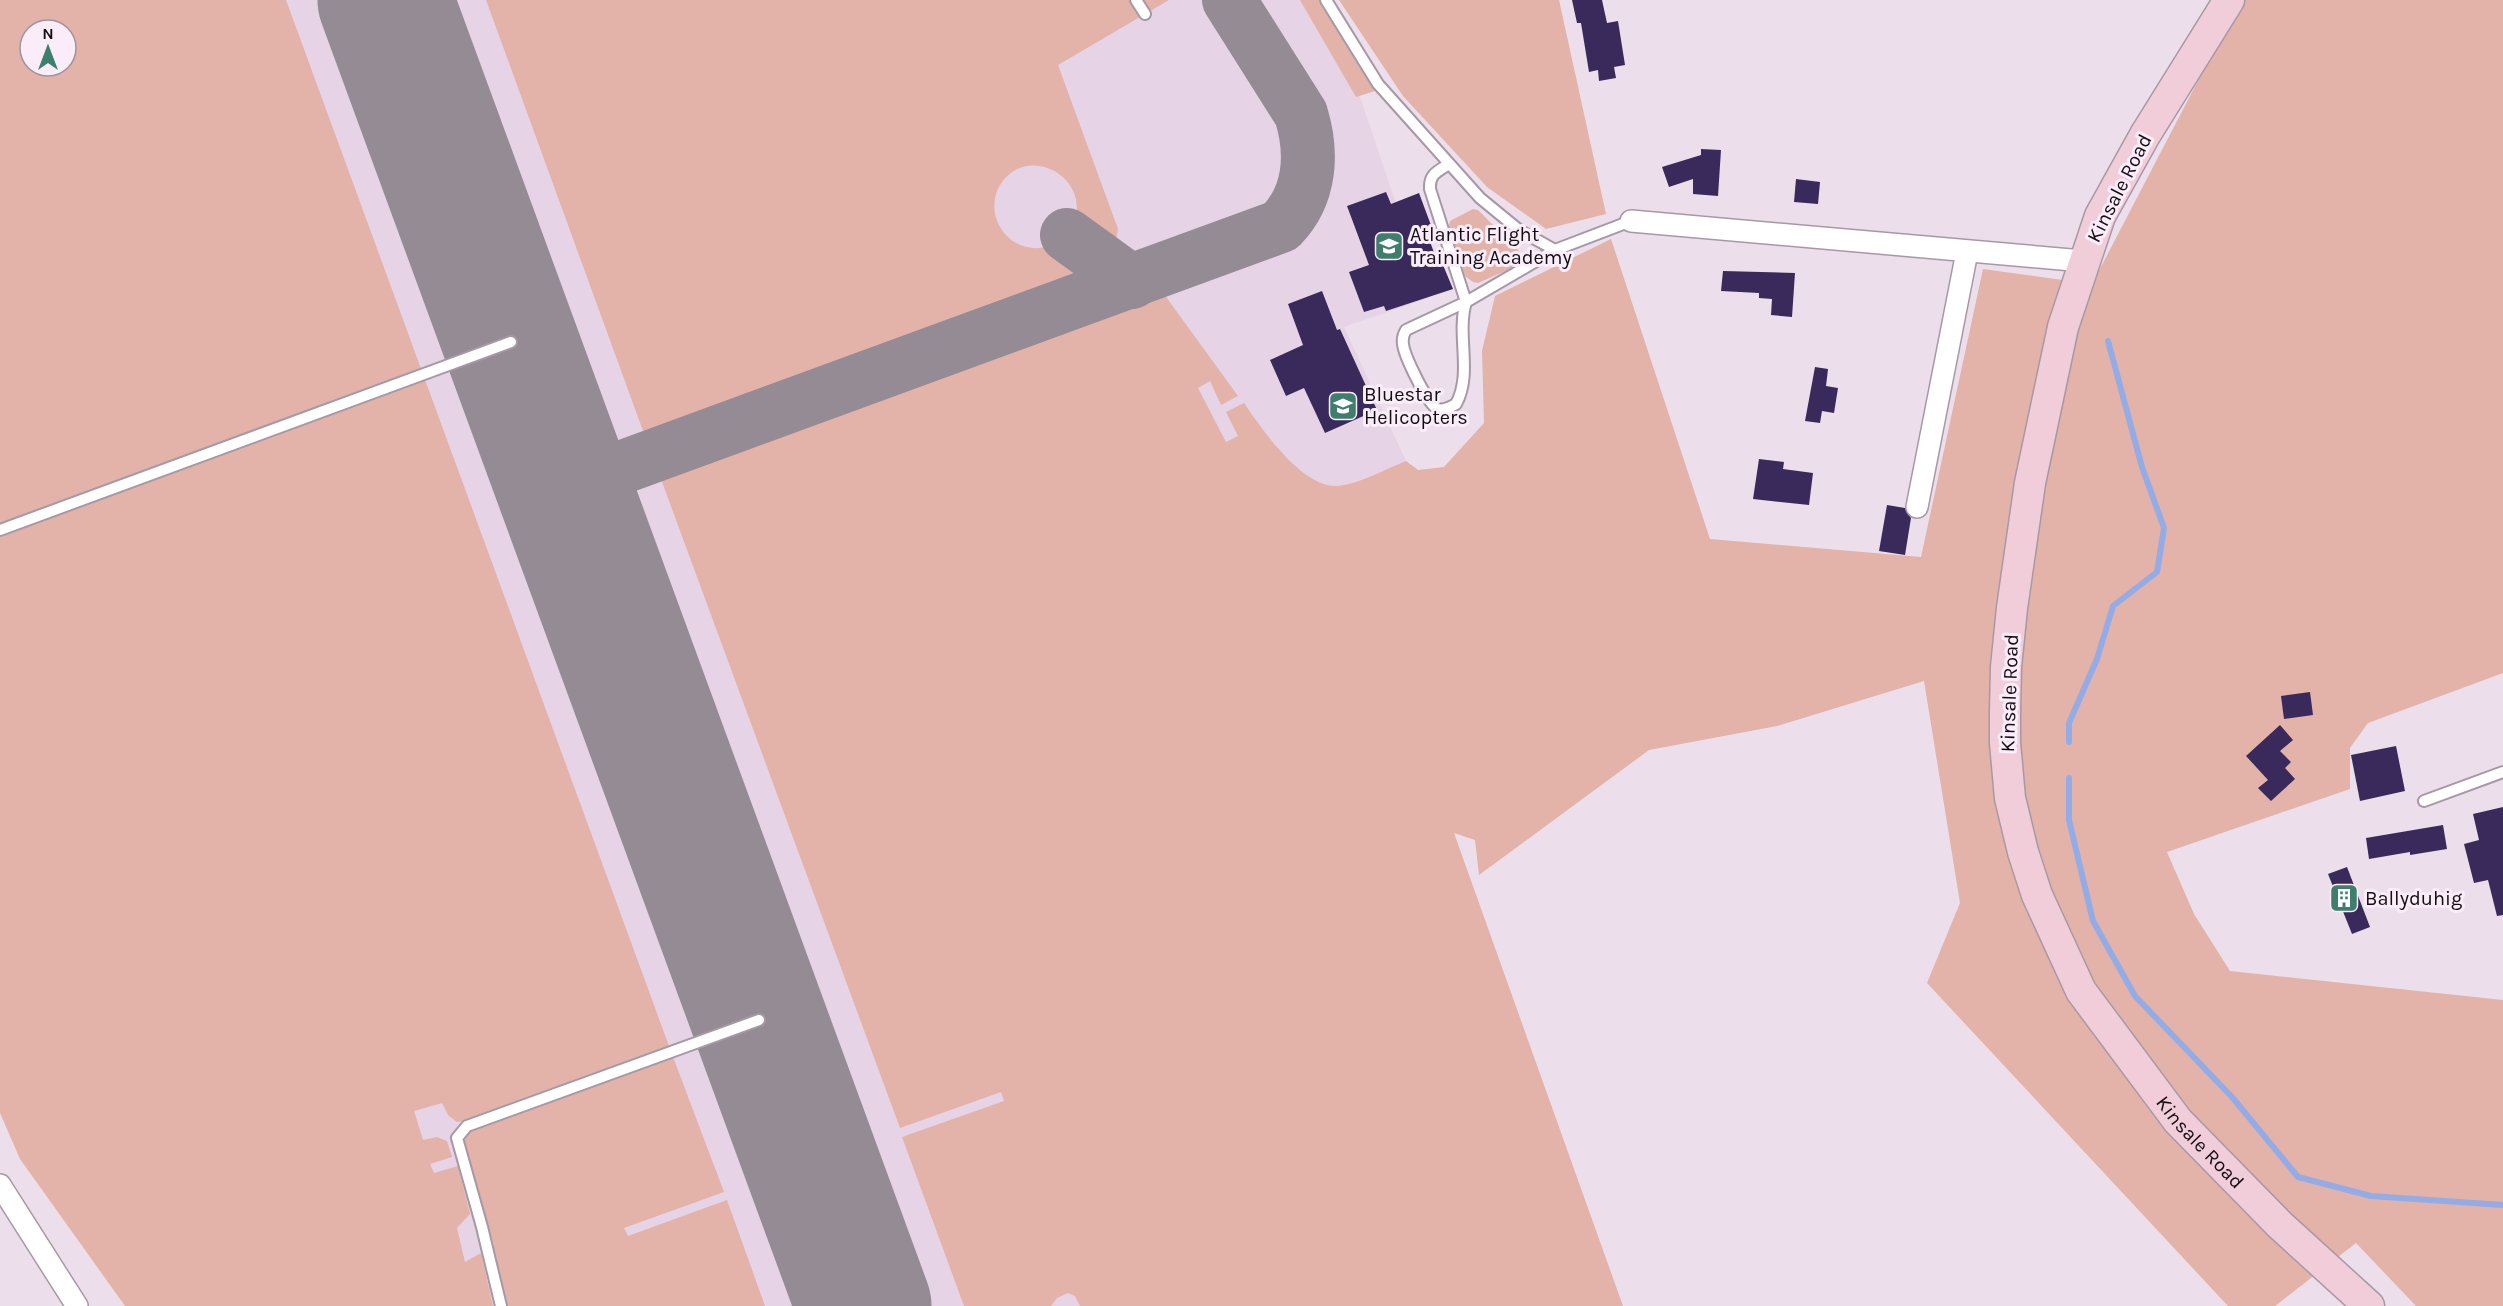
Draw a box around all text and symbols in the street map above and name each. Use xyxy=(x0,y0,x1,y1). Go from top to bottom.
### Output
north arrow xyxy=(18,18,78,78)
text: N xyxy=(42,24,54,43)
street label: Kinsale Road xyxy=(2082,130,2157,246)
place label: Atlantic Flight Training Academy xyxy=(1410,223,1572,269)
school or university icon: Atlantic Flight Training Academy xyxy=(1373,230,1405,262)
place label: Bluestar Helicopters xyxy=(1364,383,1468,429)
school or university icon: Bluestar Helicopters xyxy=(1327,390,1359,422)
street label: Kinsale Road xyxy=(1996,633,2023,753)
building icon: Ballyduhig xyxy=(2328,882,2360,914)
place label: Ballyduhig xyxy=(2365,887,2462,910)
street label: Kinsale Road xyxy=(2151,1091,2249,1193)

